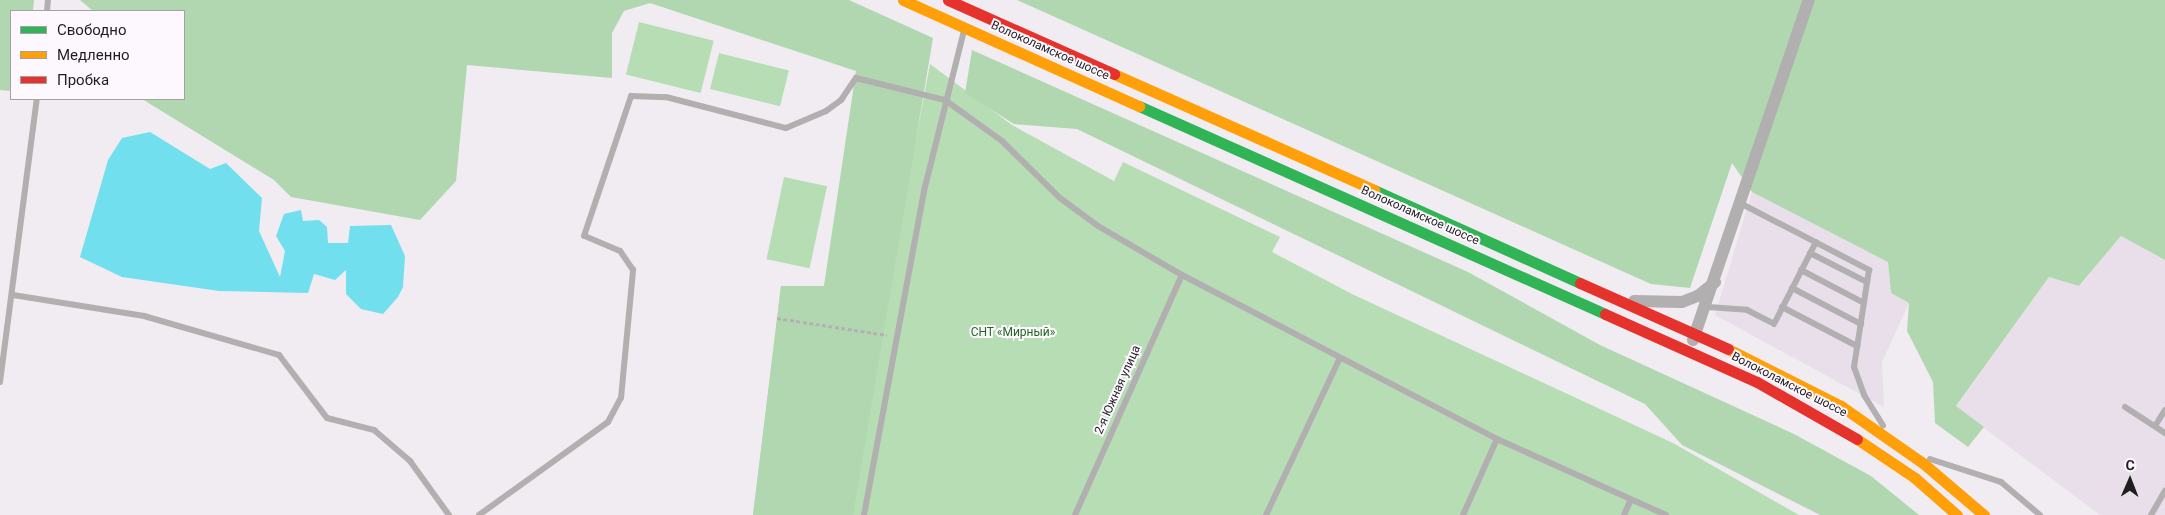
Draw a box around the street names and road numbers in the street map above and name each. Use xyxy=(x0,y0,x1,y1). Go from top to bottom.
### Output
street label: Волоколамское шоссе xyxy=(989,18,1111,84)
street label: Волоколамское шоссе xyxy=(1359,183,1481,249)
street label: 2-я Южная улица xyxy=(1092,343,1144,437)
street label: Волоколамское шоссе xyxy=(1729,350,1849,420)

